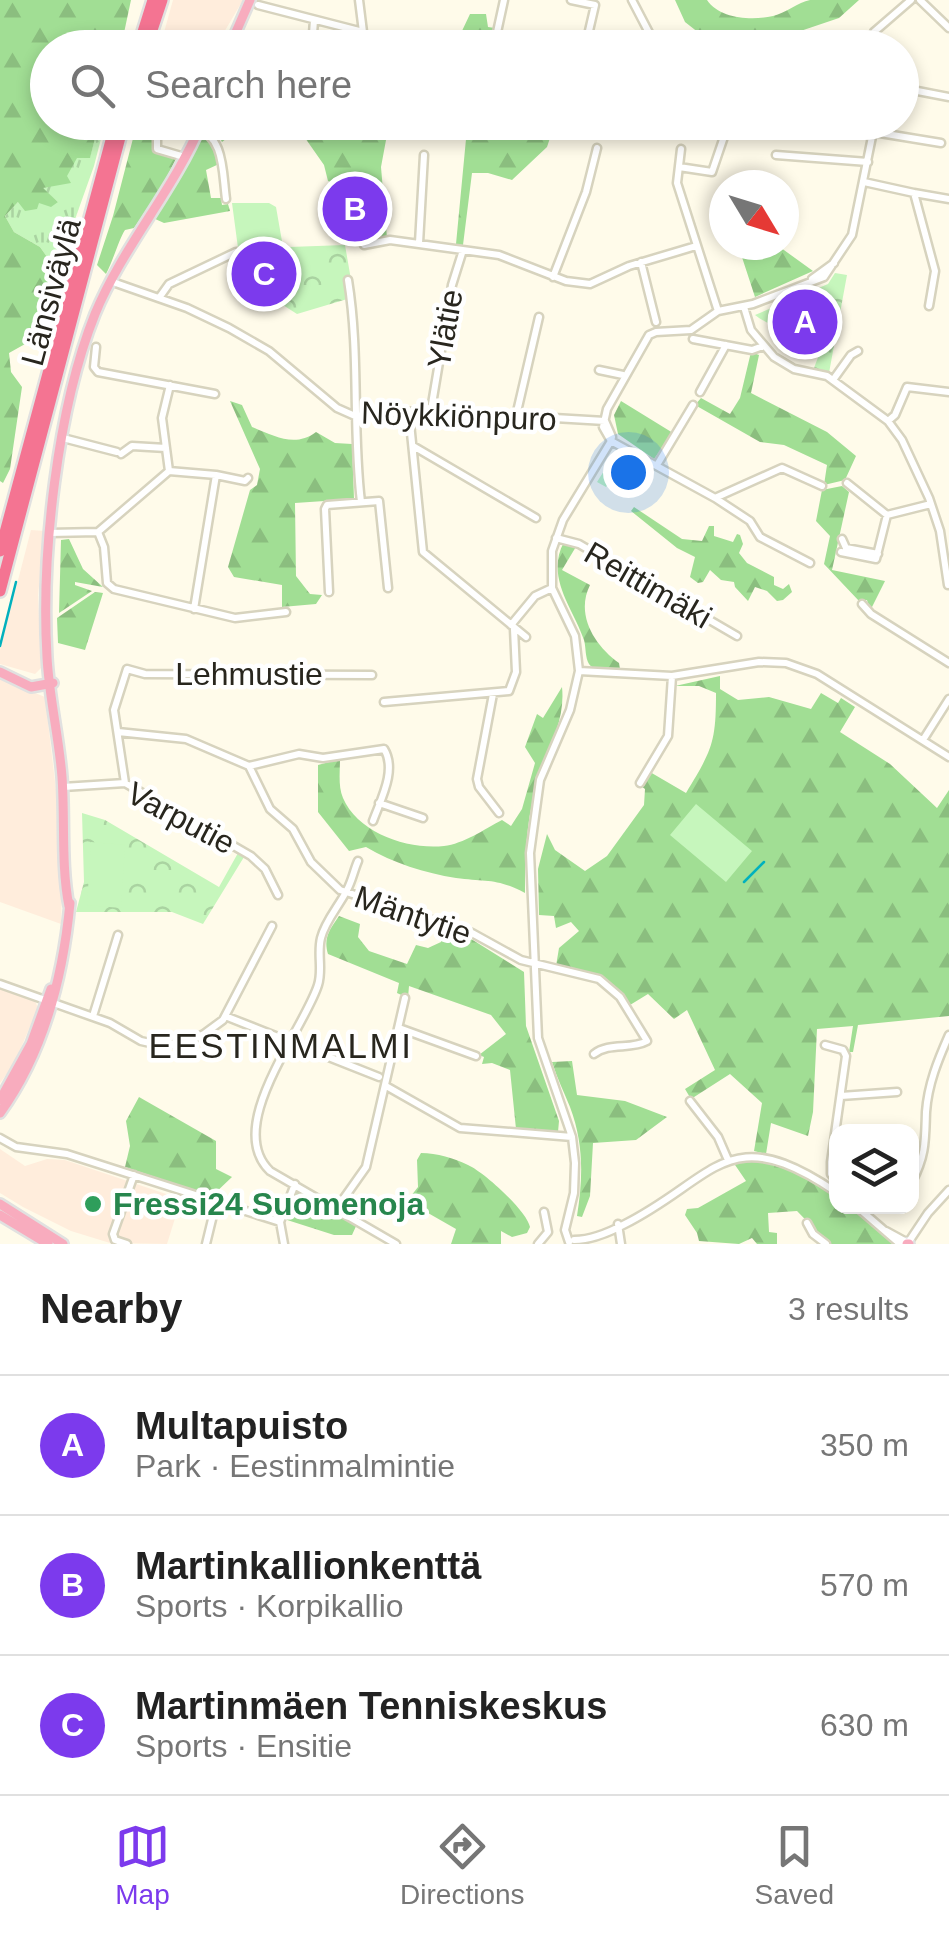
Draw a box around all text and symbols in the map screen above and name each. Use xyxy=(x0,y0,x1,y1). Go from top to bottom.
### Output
search box xyxy=(30,30,919,140)
icon: search xyxy=(65,58,120,113)
text: Search here xyxy=(145,64,352,106)
north arrow xyxy=(709,170,799,260)
pin: B xyxy=(322,172,388,246)
street label: Länsiväylä xyxy=(14,214,88,370)
pin: C xyxy=(232,236,296,312)
pin: A xyxy=(772,284,838,360)
street label: Ylätie xyxy=(420,286,470,372)
street label: Nöykkiönpuro xyxy=(361,395,557,437)
your location xyxy=(603,447,654,498)
street label: Reittimäki xyxy=(578,534,718,636)
street label: Lehmustie xyxy=(175,656,323,692)
street label: Varputie xyxy=(121,775,241,861)
street label: Mäntytie xyxy=(350,878,476,952)
district label: EESTINMALMI xyxy=(149,1026,413,1065)
map controls xyxy=(829,1124,919,1214)
button: layers xyxy=(829,1124,919,1214)
place label: Fressi24 Suomenoja xyxy=(113,1186,424,1222)
marker: Fressi24 Suomenoja xyxy=(82,1193,104,1215)
text: Nearby xyxy=(40,1285,182,1332)
text: 3 results xyxy=(788,1291,909,1327)
text: Multapuisto xyxy=(135,1405,348,1447)
text: A xyxy=(61,1427,84,1463)
text: 350 m xyxy=(820,1427,909,1463)
text: Park · Eestinmalmintie xyxy=(135,1448,455,1484)
text: Martinkallionkenttä xyxy=(135,1545,481,1587)
text: B xyxy=(61,1567,84,1603)
text: 570 m xyxy=(820,1567,909,1603)
text: Sports · Korpikallio xyxy=(135,1588,404,1624)
text: Martinmäen Tenniskeskus xyxy=(135,1685,607,1727)
text: C xyxy=(61,1707,84,1743)
text: 630 m xyxy=(820,1707,909,1743)
text: Sports · Ensitie xyxy=(135,1728,352,1764)
tab: Map xyxy=(115,1819,170,1911)
tab: Directions xyxy=(400,1819,525,1911)
tab: Saved xyxy=(755,1819,834,1911)

